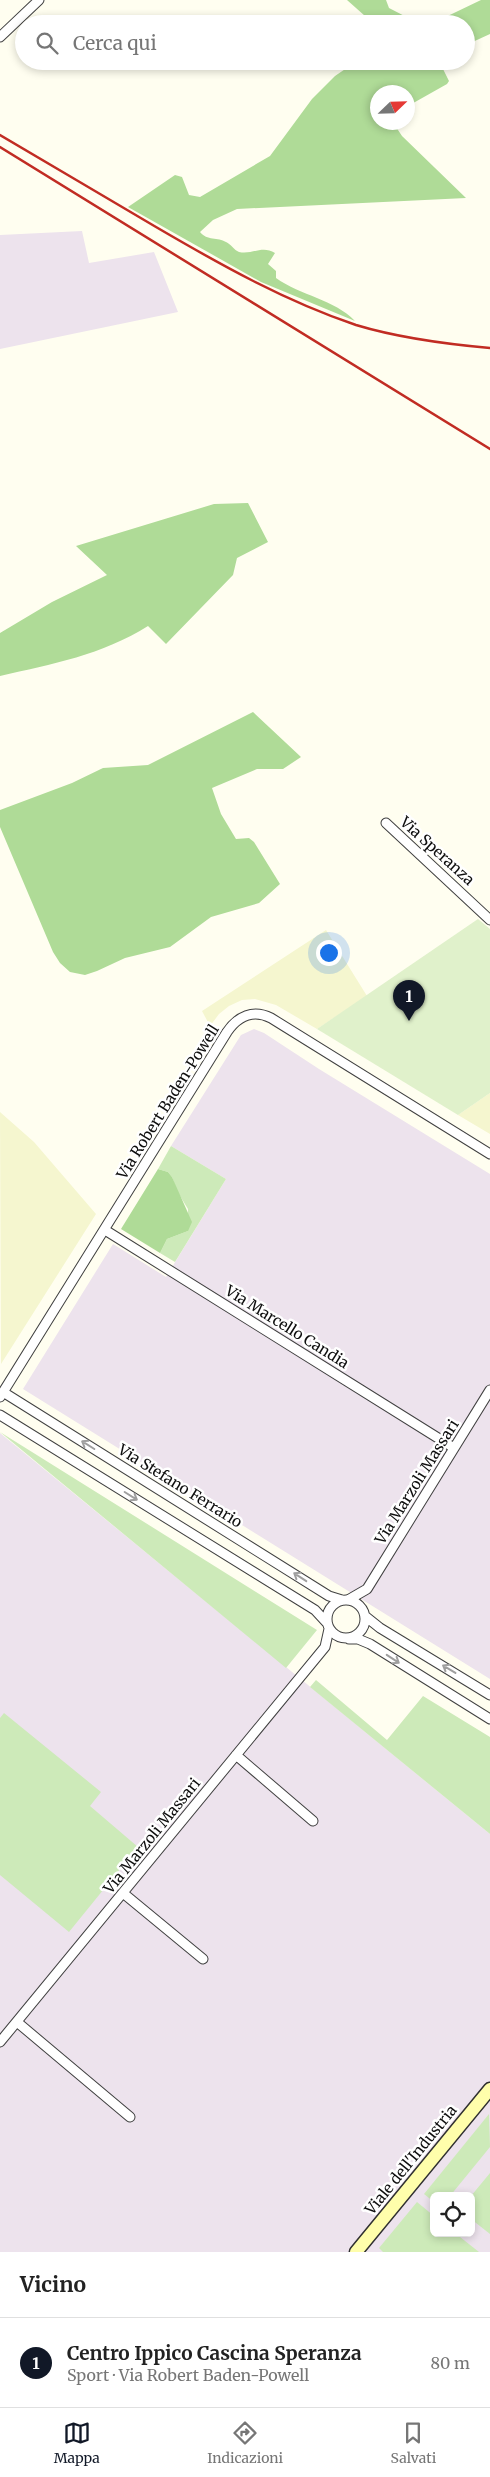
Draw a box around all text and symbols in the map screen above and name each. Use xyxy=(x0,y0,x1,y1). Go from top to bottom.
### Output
search box xyxy=(15,15,475,70)
icon: search xyxy=(33,29,61,57)
text: Cerca qui xyxy=(73,31,157,55)
north arrow xyxy=(370,85,415,130)
street label: Via Speranza xyxy=(395,812,478,889)
your location xyxy=(316,940,342,966)
pin: 1 xyxy=(393,980,425,1021)
street label: Via Robert Baden-Powell xyxy=(112,1021,223,1183)
street label: Via Marcello Candia xyxy=(221,1280,353,1372)
street label: Via Marzoli Massari xyxy=(370,1416,463,1548)
street label: Via Stefano Ferrario xyxy=(114,1439,246,1532)
one-way arrow xyxy=(81,1440,95,1450)
one-way arrow xyxy=(123,1492,137,1502)
one-way arrow xyxy=(293,1572,307,1582)
one-way arrow xyxy=(385,1654,399,1664)
one-way arrow xyxy=(442,1664,456,1674)
street label: Via Marzoli Massari xyxy=(98,1774,204,1898)
street label: Viale dell'Industria xyxy=(360,2101,461,2219)
map controls xyxy=(430,2192,475,2237)
button: locate xyxy=(430,2192,475,2237)
text: Vicino xyxy=(20,2271,86,2298)
text: Centro Ippico Cascina Speranza xyxy=(67,2341,362,2365)
text: 1 xyxy=(32,2353,40,2373)
text: 80 m xyxy=(431,2353,470,2373)
text: Sport · Via Robert Baden-Powell xyxy=(67,2365,309,2385)
tab: Mappa xyxy=(54,2419,100,2467)
tab: Indicazioni xyxy=(207,2419,283,2467)
tab: Salvati xyxy=(391,2419,436,2467)

